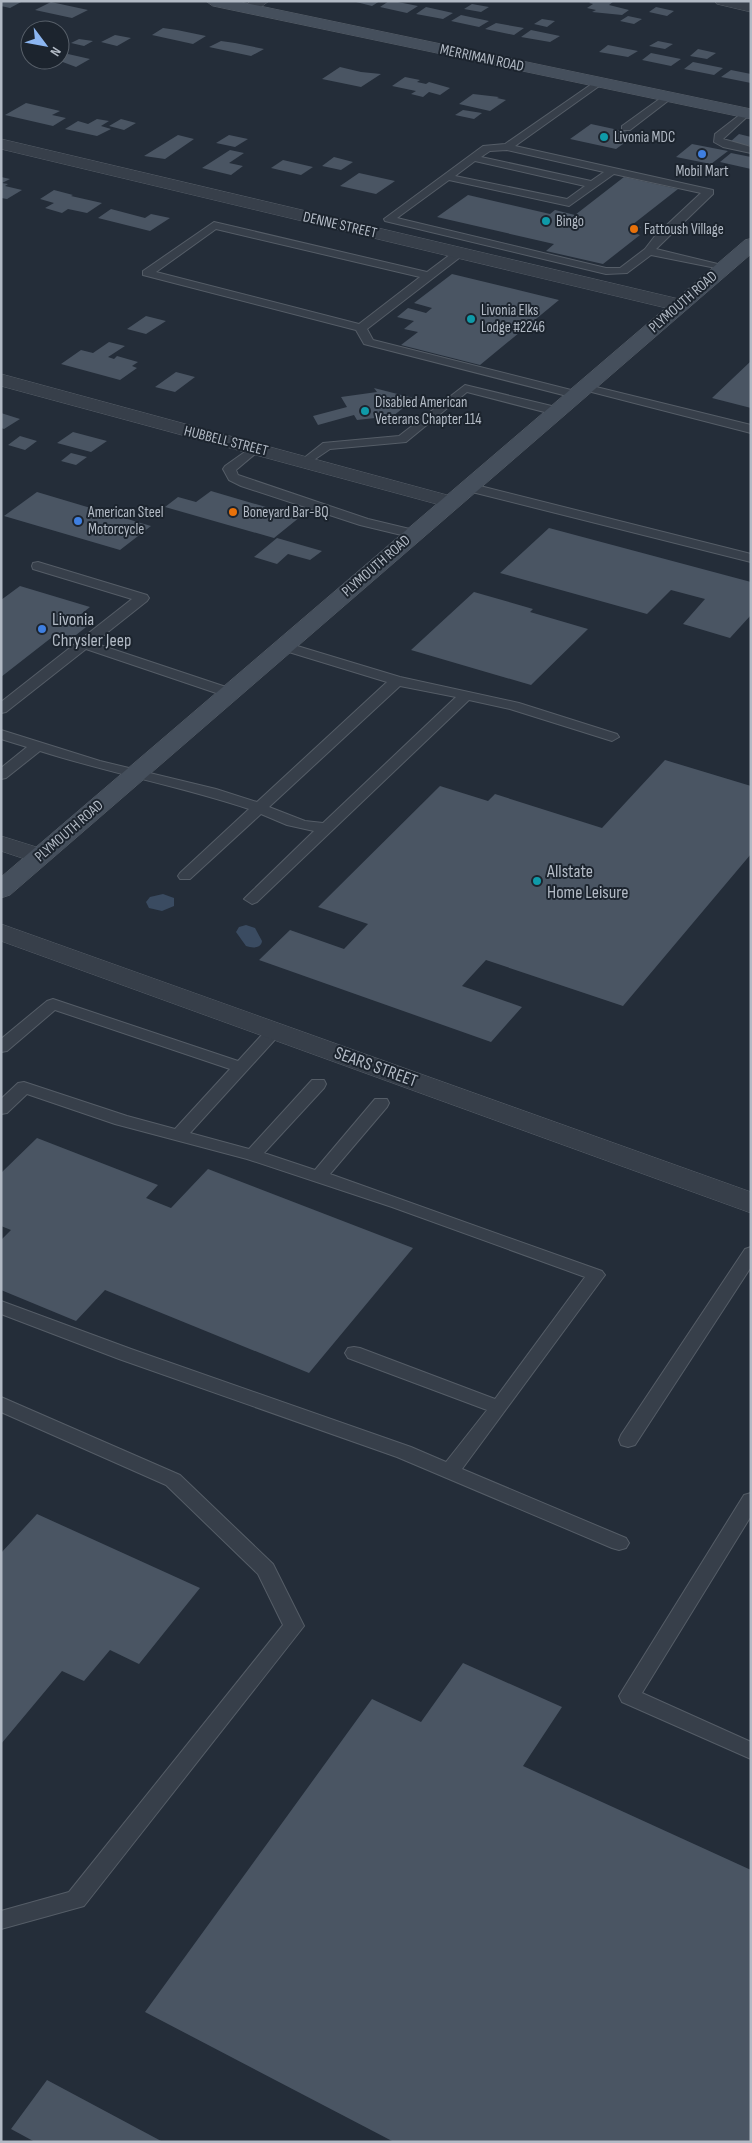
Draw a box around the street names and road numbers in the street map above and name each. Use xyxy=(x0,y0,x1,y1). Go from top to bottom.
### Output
street label: MERRIMAN ROAD xyxy=(438,40,526,76)
street label: DENNE STREET xyxy=(301,207,379,243)
street label: PLYMOUTH ROAD xyxy=(645,267,721,337)
street label: HUBBELL STREET xyxy=(182,421,270,461)
street label: PLYMOUTH ROAD xyxy=(338,531,414,601)
street label: PLYMOUTH ROAD xyxy=(31,796,107,866)
street label: SEARS STREET xyxy=(332,1042,420,1092)

